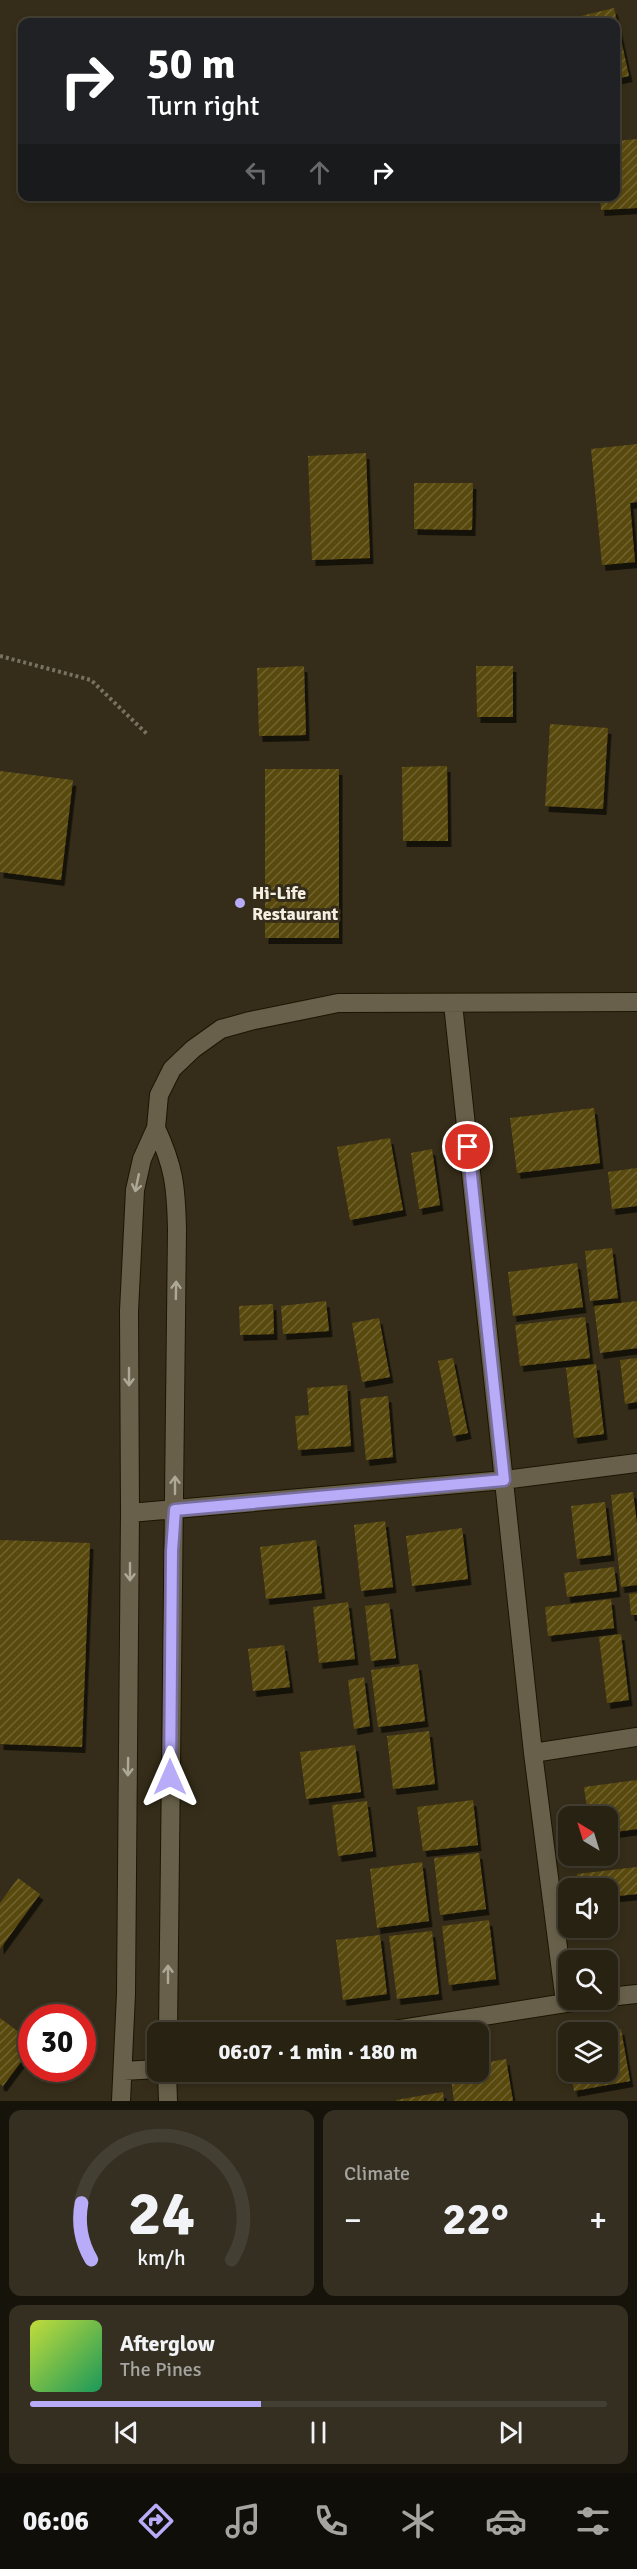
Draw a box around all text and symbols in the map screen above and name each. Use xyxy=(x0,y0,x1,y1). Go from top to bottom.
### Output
text: 50 m xyxy=(147,39,236,90)
icon: right xyxy=(48,42,126,120)
text: Turn right xyxy=(147,90,260,123)
icon: left xyxy=(240,156,273,189)
icon: ahead xyxy=(303,156,336,189)
icon: right xyxy=(366,156,399,189)
place label: Hi-Life Restaurant xyxy=(252,882,339,925)
marker: Hi-Life Restaurant xyxy=(233,896,247,910)
pin xyxy=(442,1121,493,1172)
icon: arrive xyxy=(451,1130,484,1163)
one-way arrow xyxy=(131,1172,142,1192)
one-way arrow xyxy=(170,1281,182,1301)
one-way arrow xyxy=(123,1367,135,1387)
one-way arrow xyxy=(169,1476,181,1496)
one-way arrow xyxy=(124,1562,136,1582)
position arrow xyxy=(138,1745,202,1809)
one-way arrow xyxy=(122,1757,134,1777)
north arrow xyxy=(558,1806,618,1866)
map controls xyxy=(558,1806,618,2082)
button: sound xyxy=(558,1878,618,1938)
button: search xyxy=(558,1950,618,2010)
one-way arrow xyxy=(162,1965,174,1985)
speed limit sign: 30 xyxy=(18,2004,96,2082)
button: layers xyxy=(558,2022,618,2082)
text: 06:07 · 1 min · 180 m xyxy=(218,2038,418,2065)
text: Climate xyxy=(344,2161,410,2186)
text: 24 xyxy=(128,2175,195,2252)
text: 22° xyxy=(442,2192,509,2247)
text: − xyxy=(344,2200,362,2241)
text: + xyxy=(589,2200,607,2241)
text: km/h xyxy=(137,2245,186,2271)
text: Afterglow xyxy=(120,2330,215,2357)
text: The Pines xyxy=(120,2357,202,2382)
icon: previous xyxy=(110,2416,143,2449)
icon: pause xyxy=(302,2416,335,2449)
icon: next xyxy=(494,2416,527,2449)
icon: directions xyxy=(135,2500,177,2542)
icon: music xyxy=(222,2500,264,2542)
icon: phone xyxy=(310,2500,352,2542)
icon: climate xyxy=(397,2500,439,2542)
icon: car xyxy=(485,2500,527,2542)
icon: filters xyxy=(572,2500,614,2542)
text: 06:06 xyxy=(23,2505,89,2538)

